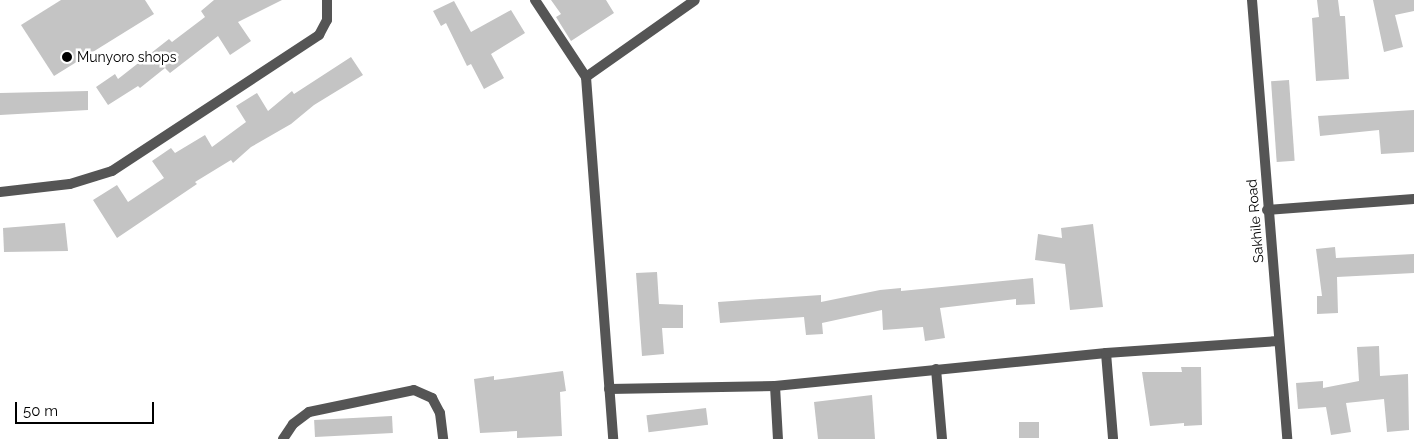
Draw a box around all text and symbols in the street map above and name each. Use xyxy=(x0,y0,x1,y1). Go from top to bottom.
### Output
place label: Munyoro shops xyxy=(77,49,177,65)
marker: Munyoro shops xyxy=(61,51,73,63)
street label: Sakhile Road xyxy=(1243,178,1267,264)
scale bar xyxy=(18,392,156,424)
text: 50 m xyxy=(23,402,58,420)

